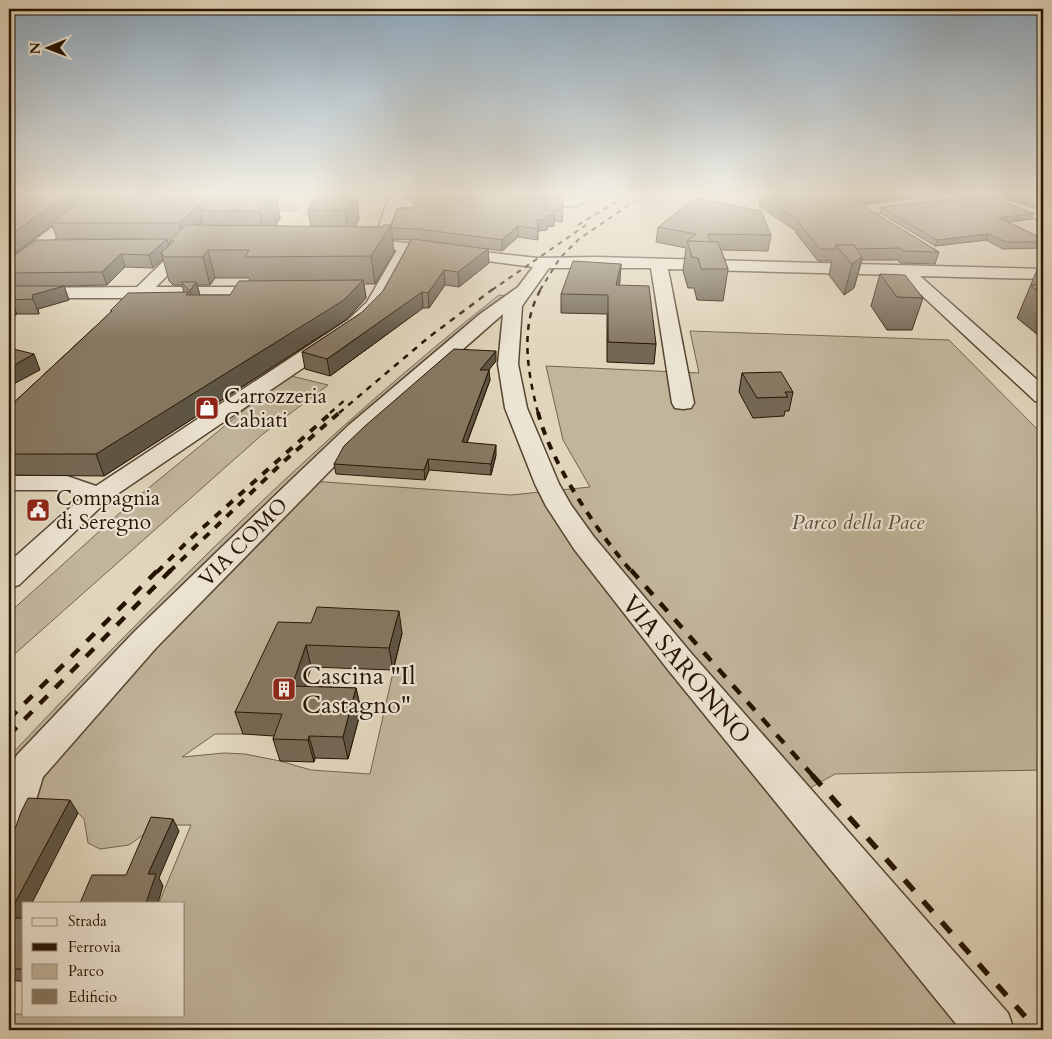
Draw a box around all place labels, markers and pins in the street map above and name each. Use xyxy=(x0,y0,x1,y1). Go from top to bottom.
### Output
place label: Carrozzeria Cabiati xyxy=(224,382,327,435)
shop icon: Carrozzeria Cabiati xyxy=(194,395,220,421)
place label: Compagnia di Seregno xyxy=(56,484,160,537)
public building icon: Compagnia di Seregno xyxy=(25,497,51,523)
place label: Cascina "Il Castagno" xyxy=(302,659,416,722)
building icon: Cascina "Il Castagno" xyxy=(271,676,297,702)

